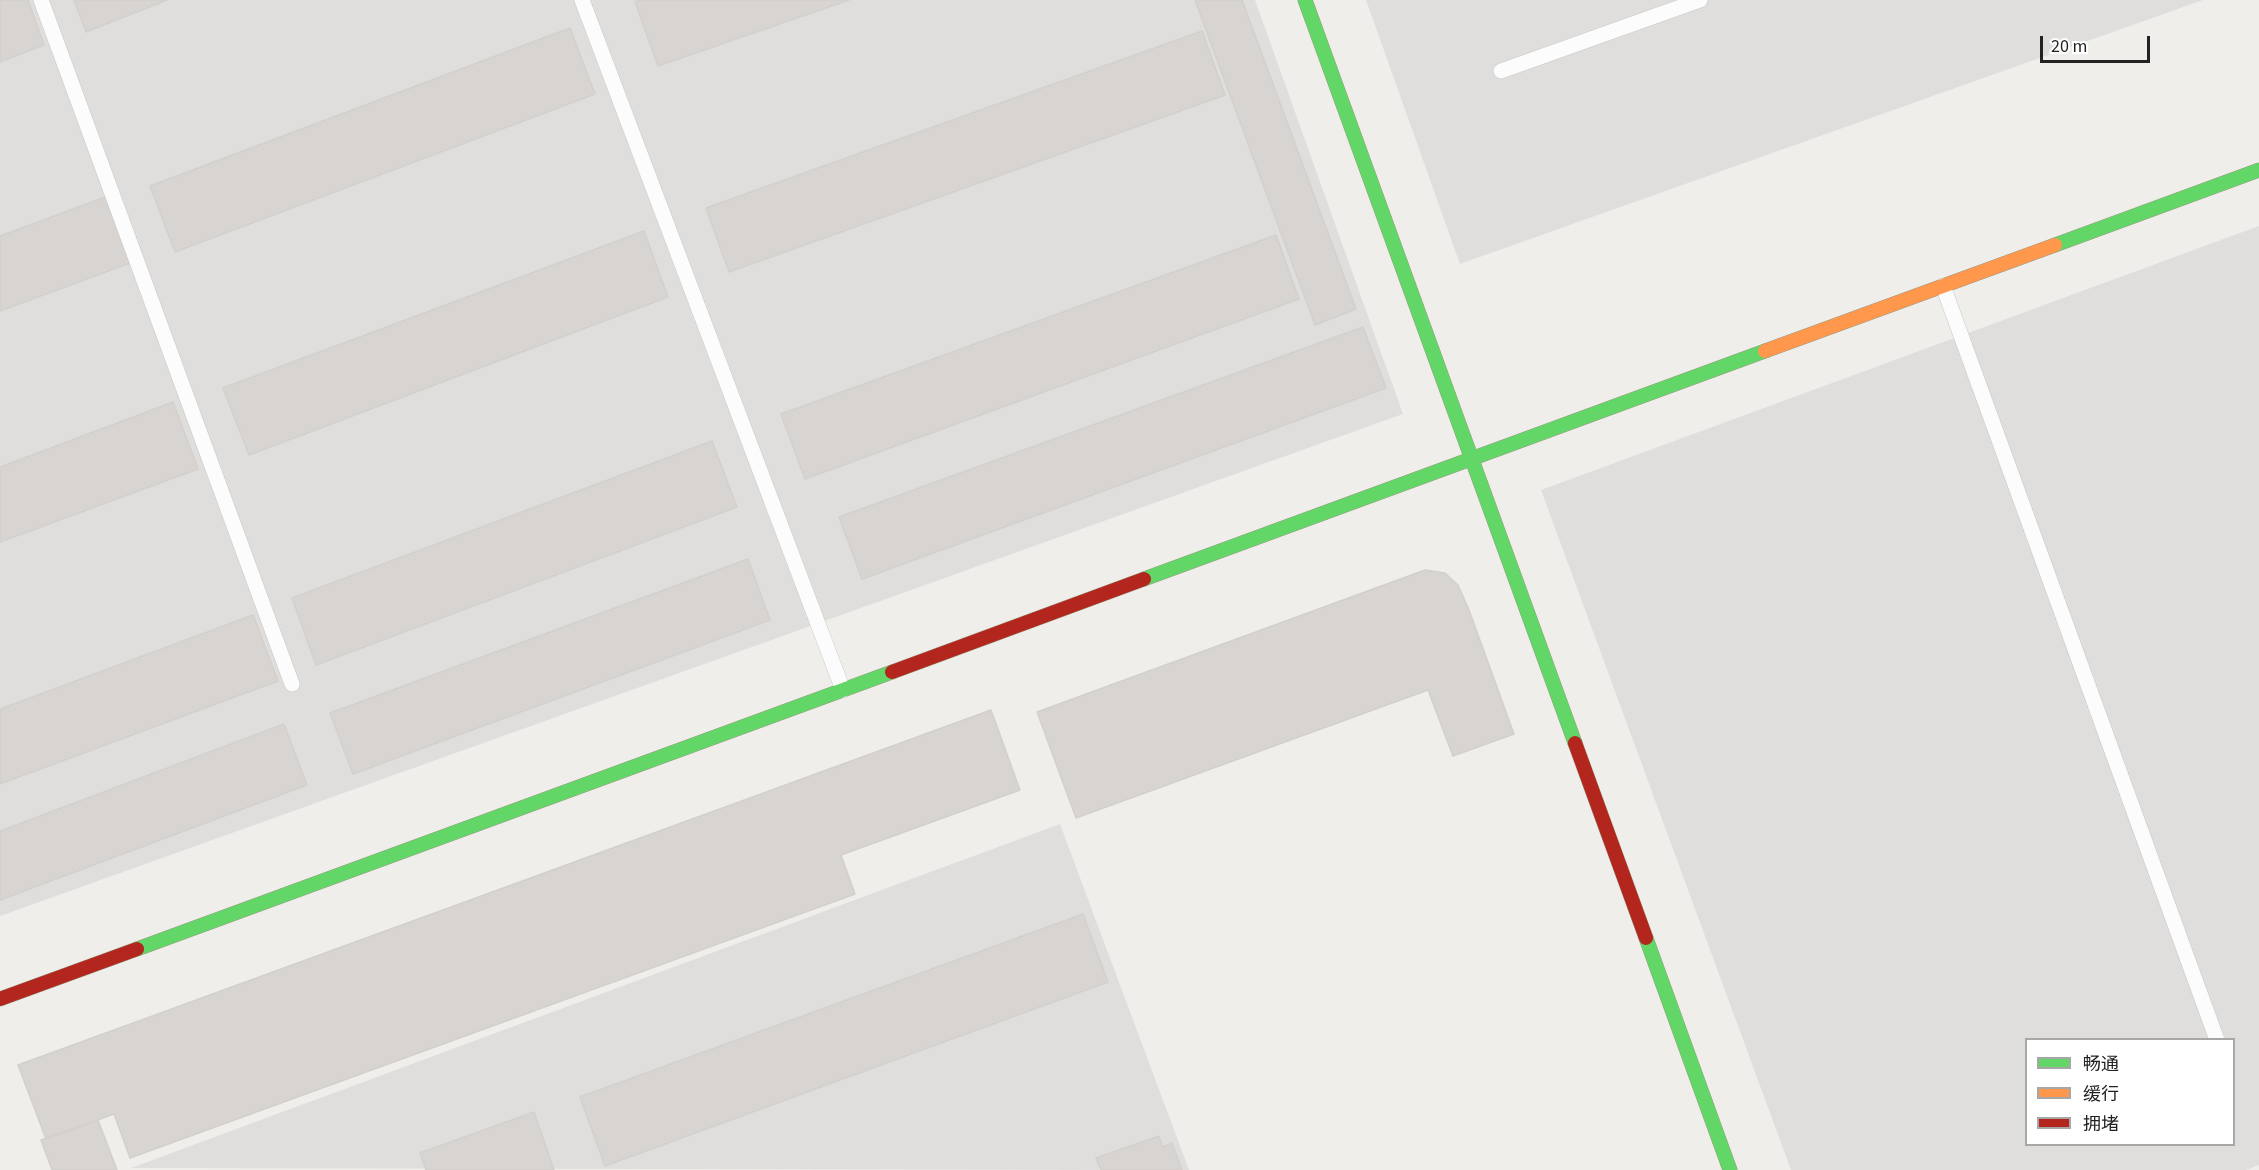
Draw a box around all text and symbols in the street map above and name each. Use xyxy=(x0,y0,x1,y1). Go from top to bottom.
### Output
scale bar xyxy=(2043,24,2152,62)
text: 20 m xyxy=(2051,34,2087,59)
legend xyxy=(2025,1038,2235,1146)
text: 畅通 xyxy=(2083,1052,2119,1077)
text: 缓行 xyxy=(2083,1082,2119,1107)
text: 拥堵 xyxy=(2083,1112,2119,1137)

